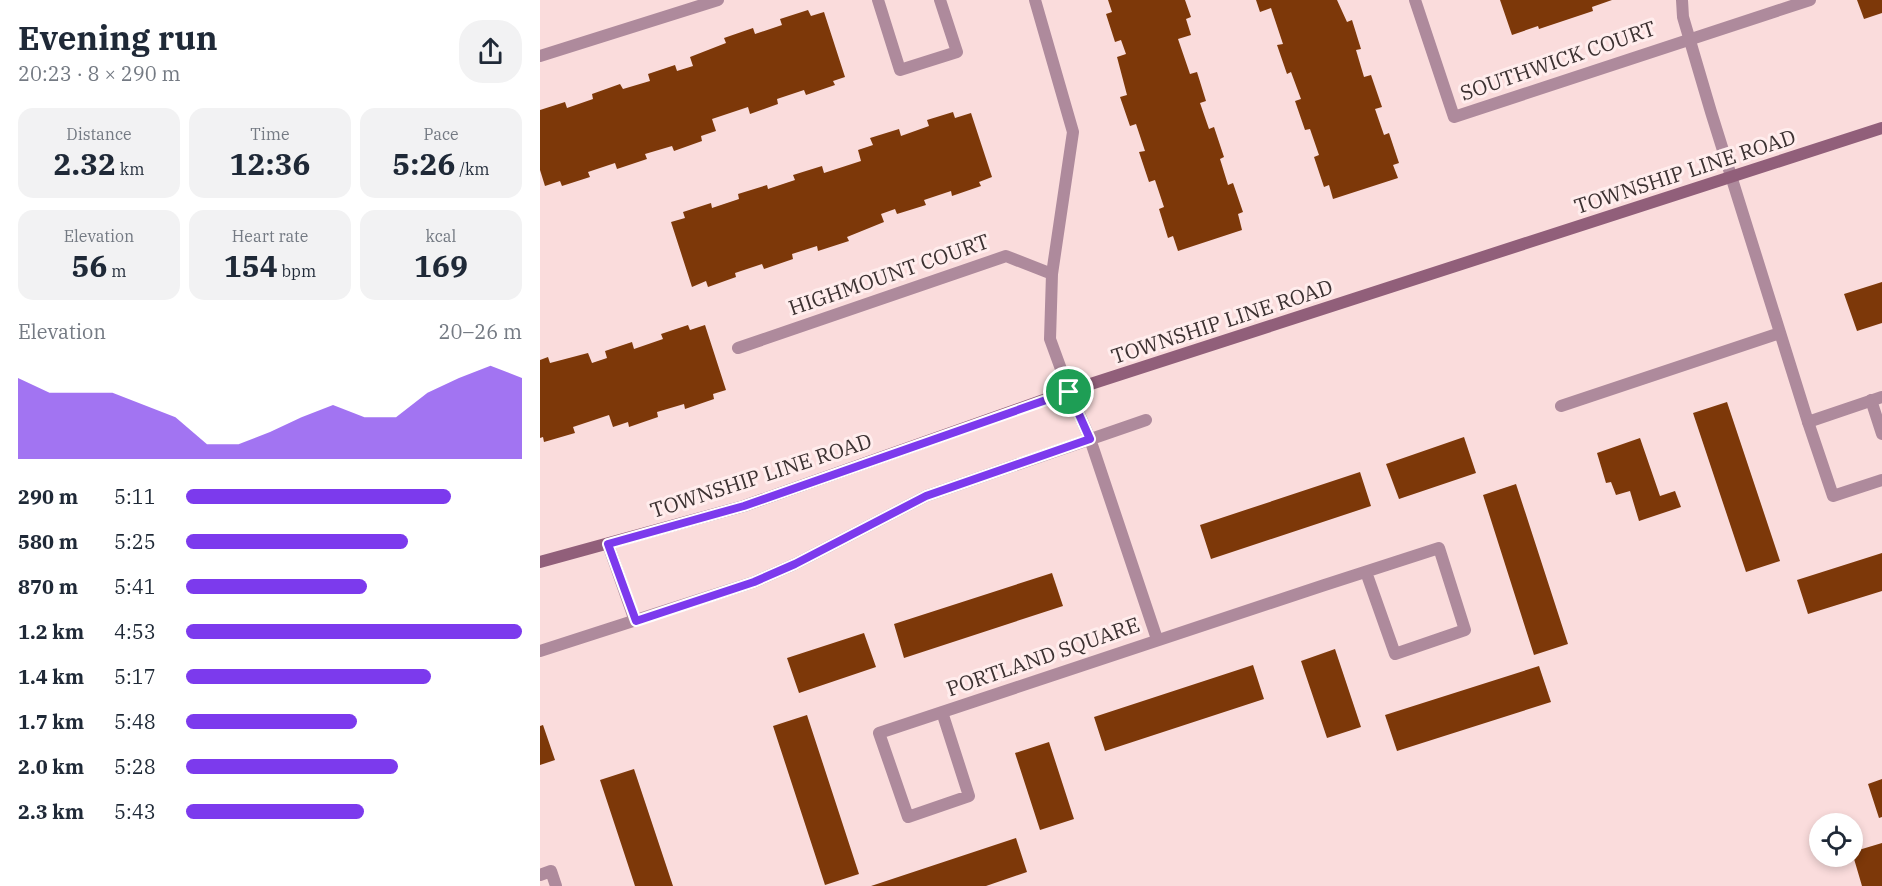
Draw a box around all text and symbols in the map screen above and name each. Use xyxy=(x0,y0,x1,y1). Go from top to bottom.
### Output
street label: SOUTHWICK COURT xyxy=(1456,13,1659,107)
text: Evening run xyxy=(18,16,218,59)
button: share xyxy=(459,20,522,83)
text: 20:23 · 8 × 290 m xyxy=(18,60,181,87)
street label: TOWNSHIP LINE ROAD xyxy=(1570,122,1799,220)
text: Distance xyxy=(66,124,132,144)
text: Time xyxy=(250,124,290,144)
text: Pace xyxy=(423,124,459,144)
text: 2.32 xyxy=(54,144,116,183)
text: 12:36 xyxy=(229,144,311,183)
text: 5:26 xyxy=(392,144,455,183)
text: km xyxy=(116,159,144,179)
text: /km xyxy=(455,159,490,179)
text: Elevation xyxy=(64,226,134,246)
text: Heart rate xyxy=(232,226,308,246)
text: kcal xyxy=(426,226,456,246)
street label: HIGHMOUNT COURT xyxy=(785,227,993,322)
text: 56 xyxy=(72,246,108,285)
text: 154 xyxy=(224,246,278,285)
text: 169 xyxy=(414,246,468,285)
text: m xyxy=(108,261,126,281)
text: bpm xyxy=(278,261,316,281)
street label: TOWNSHIP LINE ROAD xyxy=(1107,272,1336,370)
text: Elevation xyxy=(18,318,106,345)
text: 20–26 m xyxy=(439,318,522,345)
pin xyxy=(1043,366,1094,417)
icon: arrive xyxy=(1052,375,1085,408)
street label: TOWNSHIP LINE ROAD xyxy=(646,426,875,524)
text: 290 m xyxy=(18,483,78,510)
text: 5:11 xyxy=(114,483,156,510)
text: 580 m xyxy=(18,528,78,555)
text: 5:25 xyxy=(114,528,156,555)
text: 870 m xyxy=(18,573,78,600)
text: 5:41 xyxy=(114,573,156,600)
street label: PORTLAND SQUARE xyxy=(942,610,1143,702)
text: 1.2 km xyxy=(18,618,84,645)
text: 4:53 xyxy=(114,618,156,645)
text: 1.4 km xyxy=(18,663,84,690)
text: 5:17 xyxy=(114,663,156,690)
text: 1.7 km xyxy=(18,708,84,735)
text: 5:48 xyxy=(114,708,156,735)
text: 2.0 km xyxy=(18,753,84,780)
text: 5:28 xyxy=(114,753,156,780)
text: 2.3 km xyxy=(18,798,84,825)
text: 5:43 xyxy=(114,798,156,825)
map controls xyxy=(1809,813,1863,867)
button: locate xyxy=(1809,813,1863,867)

